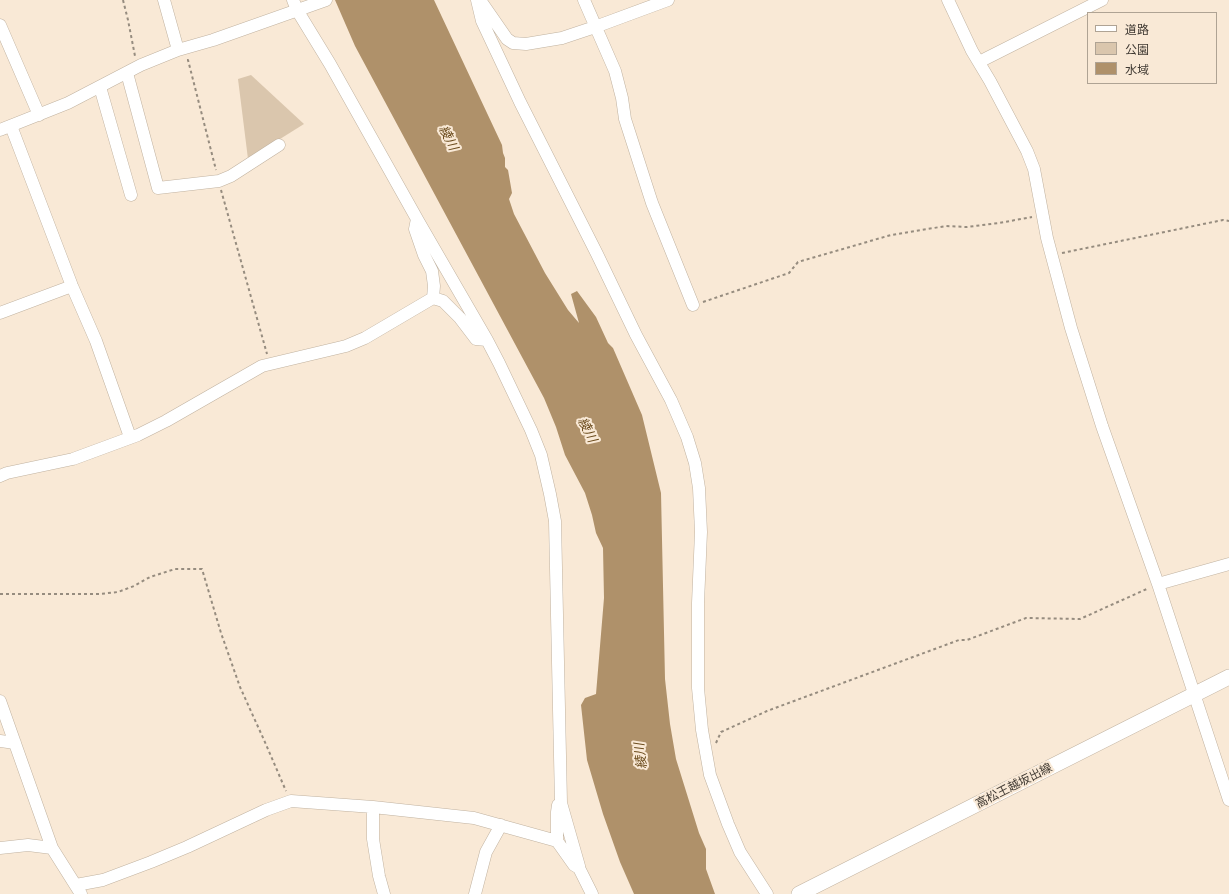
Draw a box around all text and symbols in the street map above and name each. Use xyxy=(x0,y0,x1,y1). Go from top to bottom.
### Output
legend xyxy=(1087,12,1217,84)
text: 道路 xyxy=(1125,23,1149,37)
text: 公園 xyxy=(1125,43,1149,57)
text: 水域 xyxy=(1125,63,1149,77)
water label: 綾川 xyxy=(435,123,461,153)
water label: 綾川 xyxy=(574,415,600,445)
water label: 綾川 xyxy=(632,742,650,770)
street label: 高松王越坂出線 xyxy=(973,761,1055,811)

